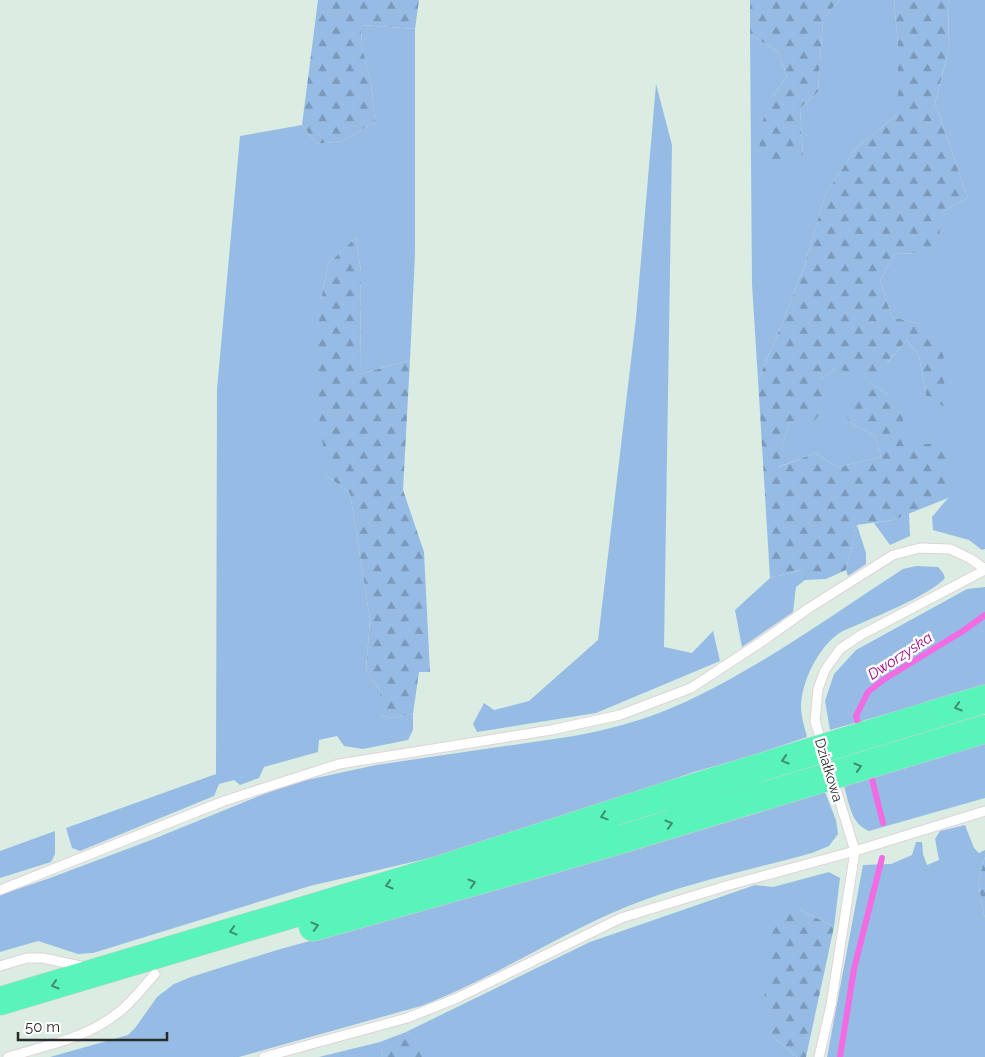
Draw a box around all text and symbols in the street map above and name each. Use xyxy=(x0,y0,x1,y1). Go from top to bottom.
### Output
water label: Dworzyska xyxy=(864,628,936,684)
one-way arrow xyxy=(955,701,963,711)
street label: Działkowa xyxy=(812,736,846,804)
one-way arrow xyxy=(781,754,789,764)
one-way arrow xyxy=(853,763,861,773)
one-way arrow xyxy=(600,810,608,820)
one-way arrow xyxy=(664,820,672,830)
one-way arrow xyxy=(467,878,475,888)
one-way arrow xyxy=(385,879,394,889)
one-way arrow xyxy=(310,922,319,932)
one-way arrow xyxy=(230,926,238,936)
one-way arrow xyxy=(52,979,60,989)
scale bar xyxy=(18,1010,166,1042)
text: 50 m xyxy=(25,1018,60,1036)

